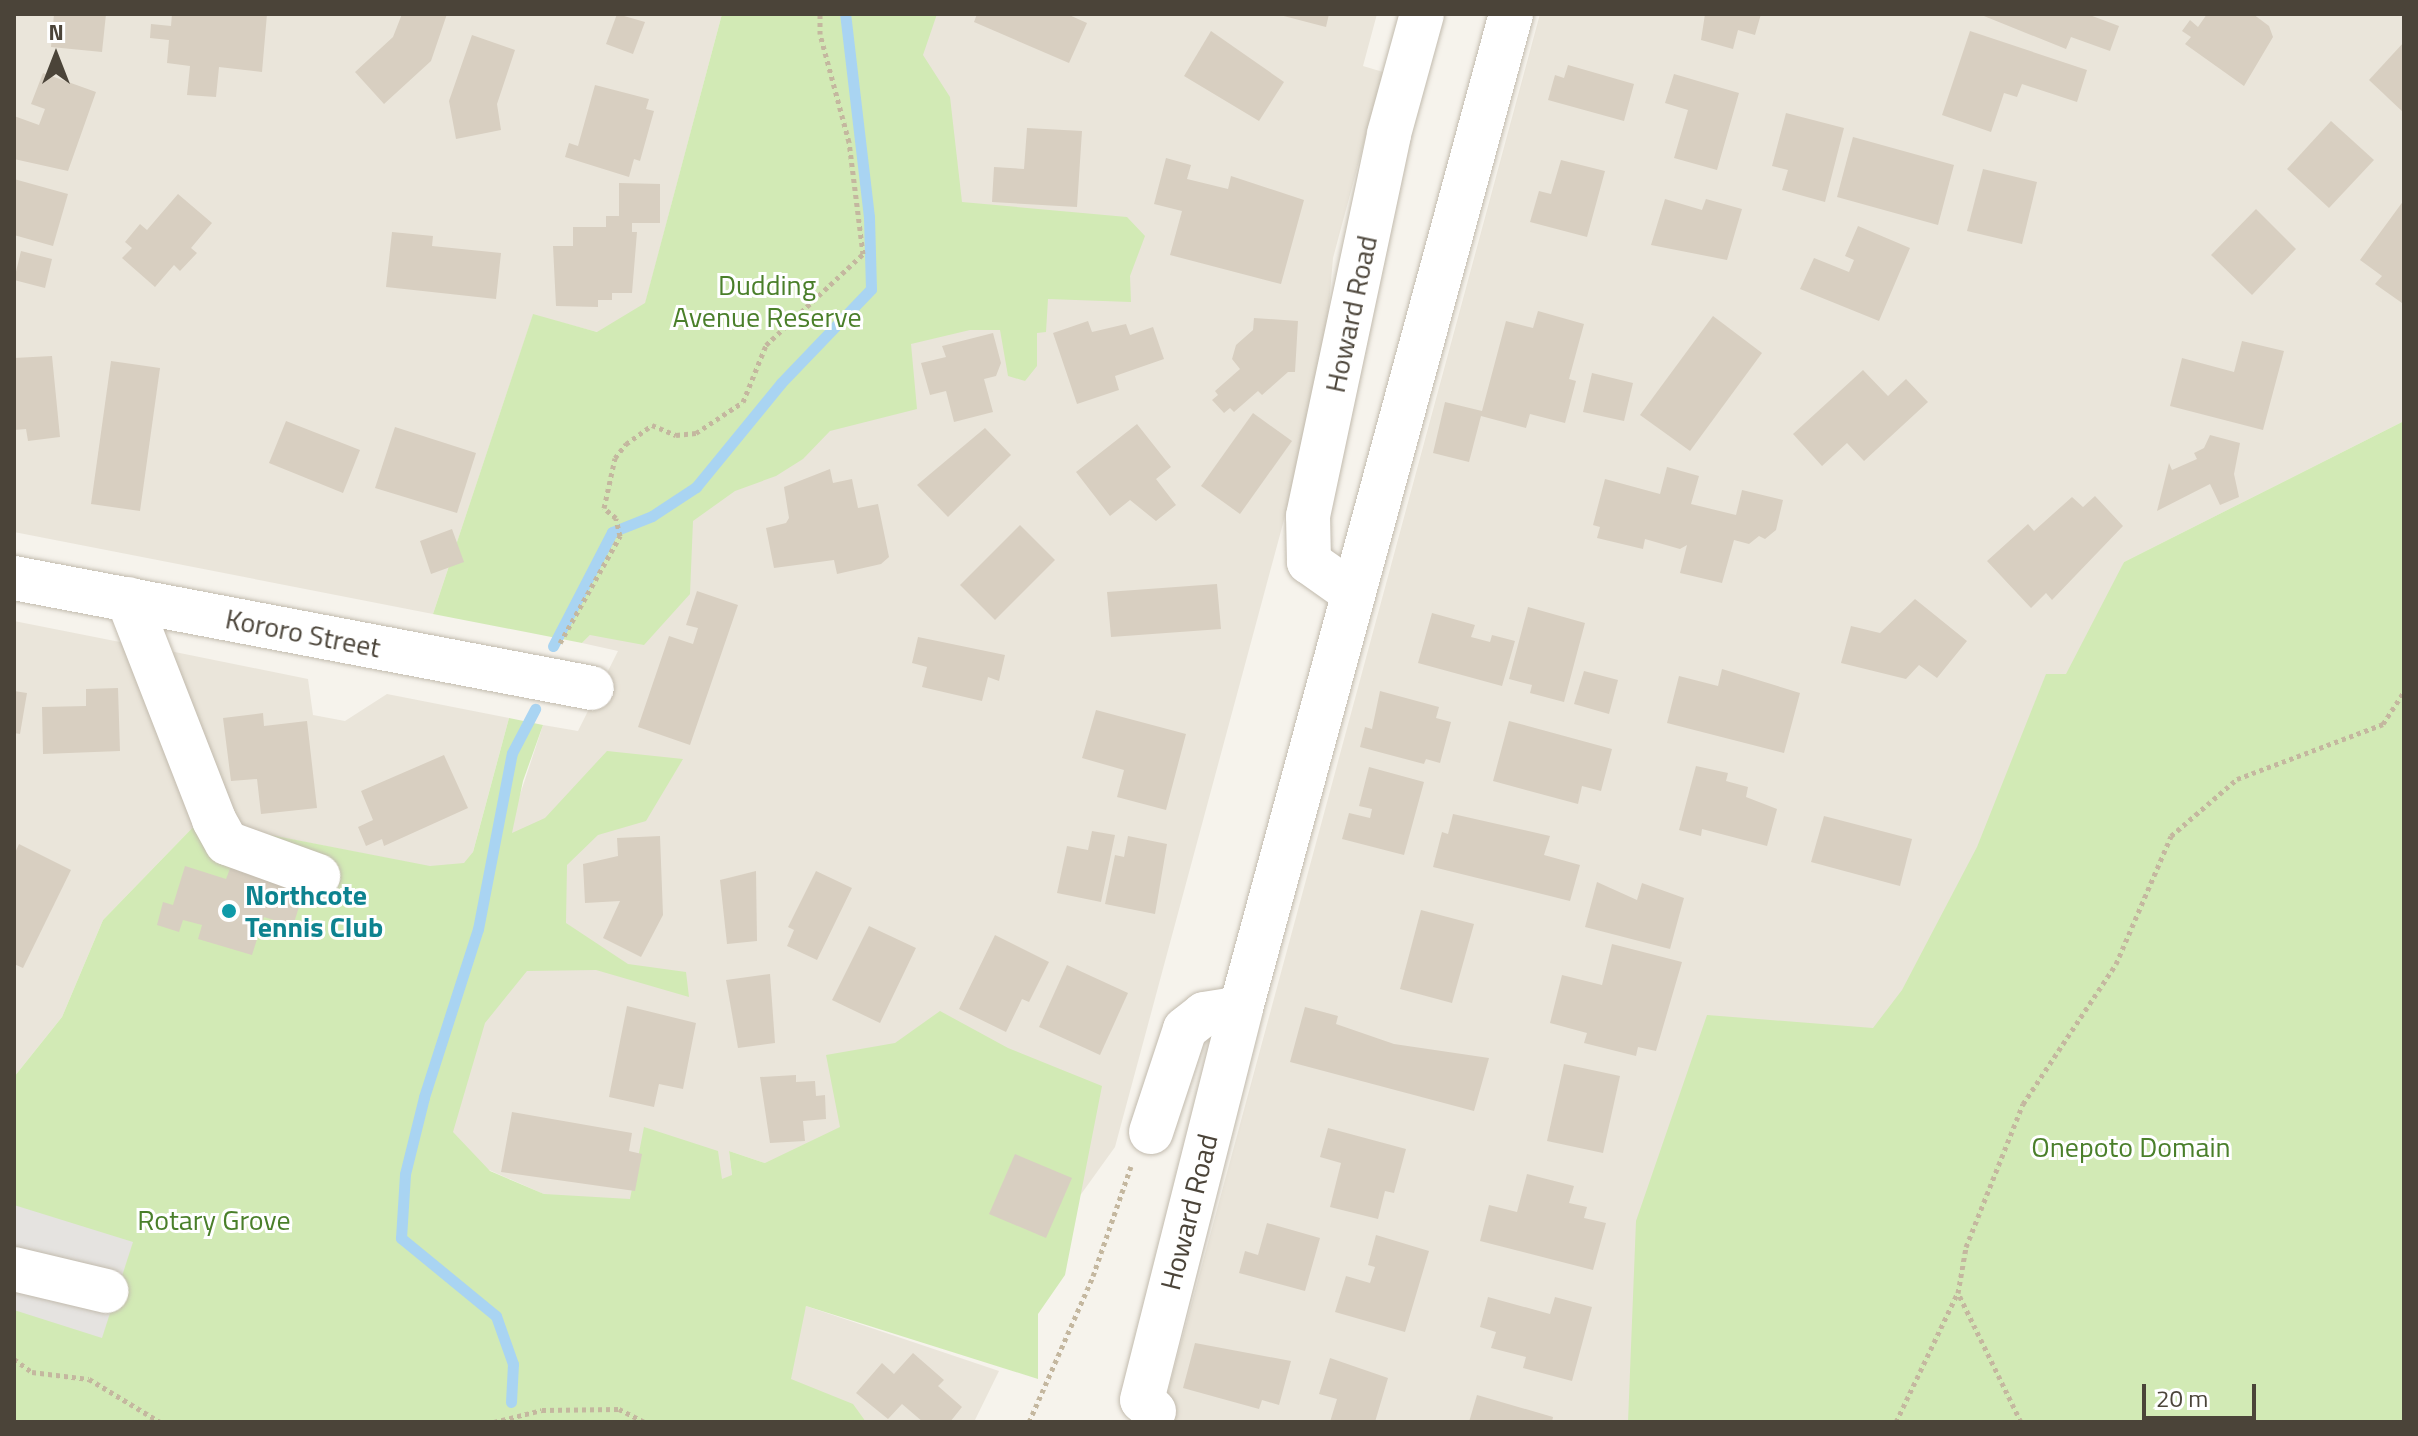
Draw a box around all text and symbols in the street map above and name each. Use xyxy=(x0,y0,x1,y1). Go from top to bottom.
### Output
text: N xyxy=(48,15,64,49)
north arrow xyxy=(16,16,96,96)
street label: Howard Road xyxy=(1318,232,1384,396)
park label: Dudding Avenue Reserve xyxy=(672,268,862,334)
street label: Kororo Street xyxy=(223,602,383,664)
place label: Northcote Tennis Club xyxy=(245,878,383,944)
marker: Northcote Tennis Club xyxy=(220,902,238,920)
park label: Onepoto Domain xyxy=(2031,1130,2231,1164)
street label: Howard Road xyxy=(1153,1131,1225,1293)
park label: Rotary Grove xyxy=(137,1203,291,1237)
scale bar xyxy=(2146,1368,2260,1418)
text: 20 m xyxy=(2156,1380,2208,1416)

